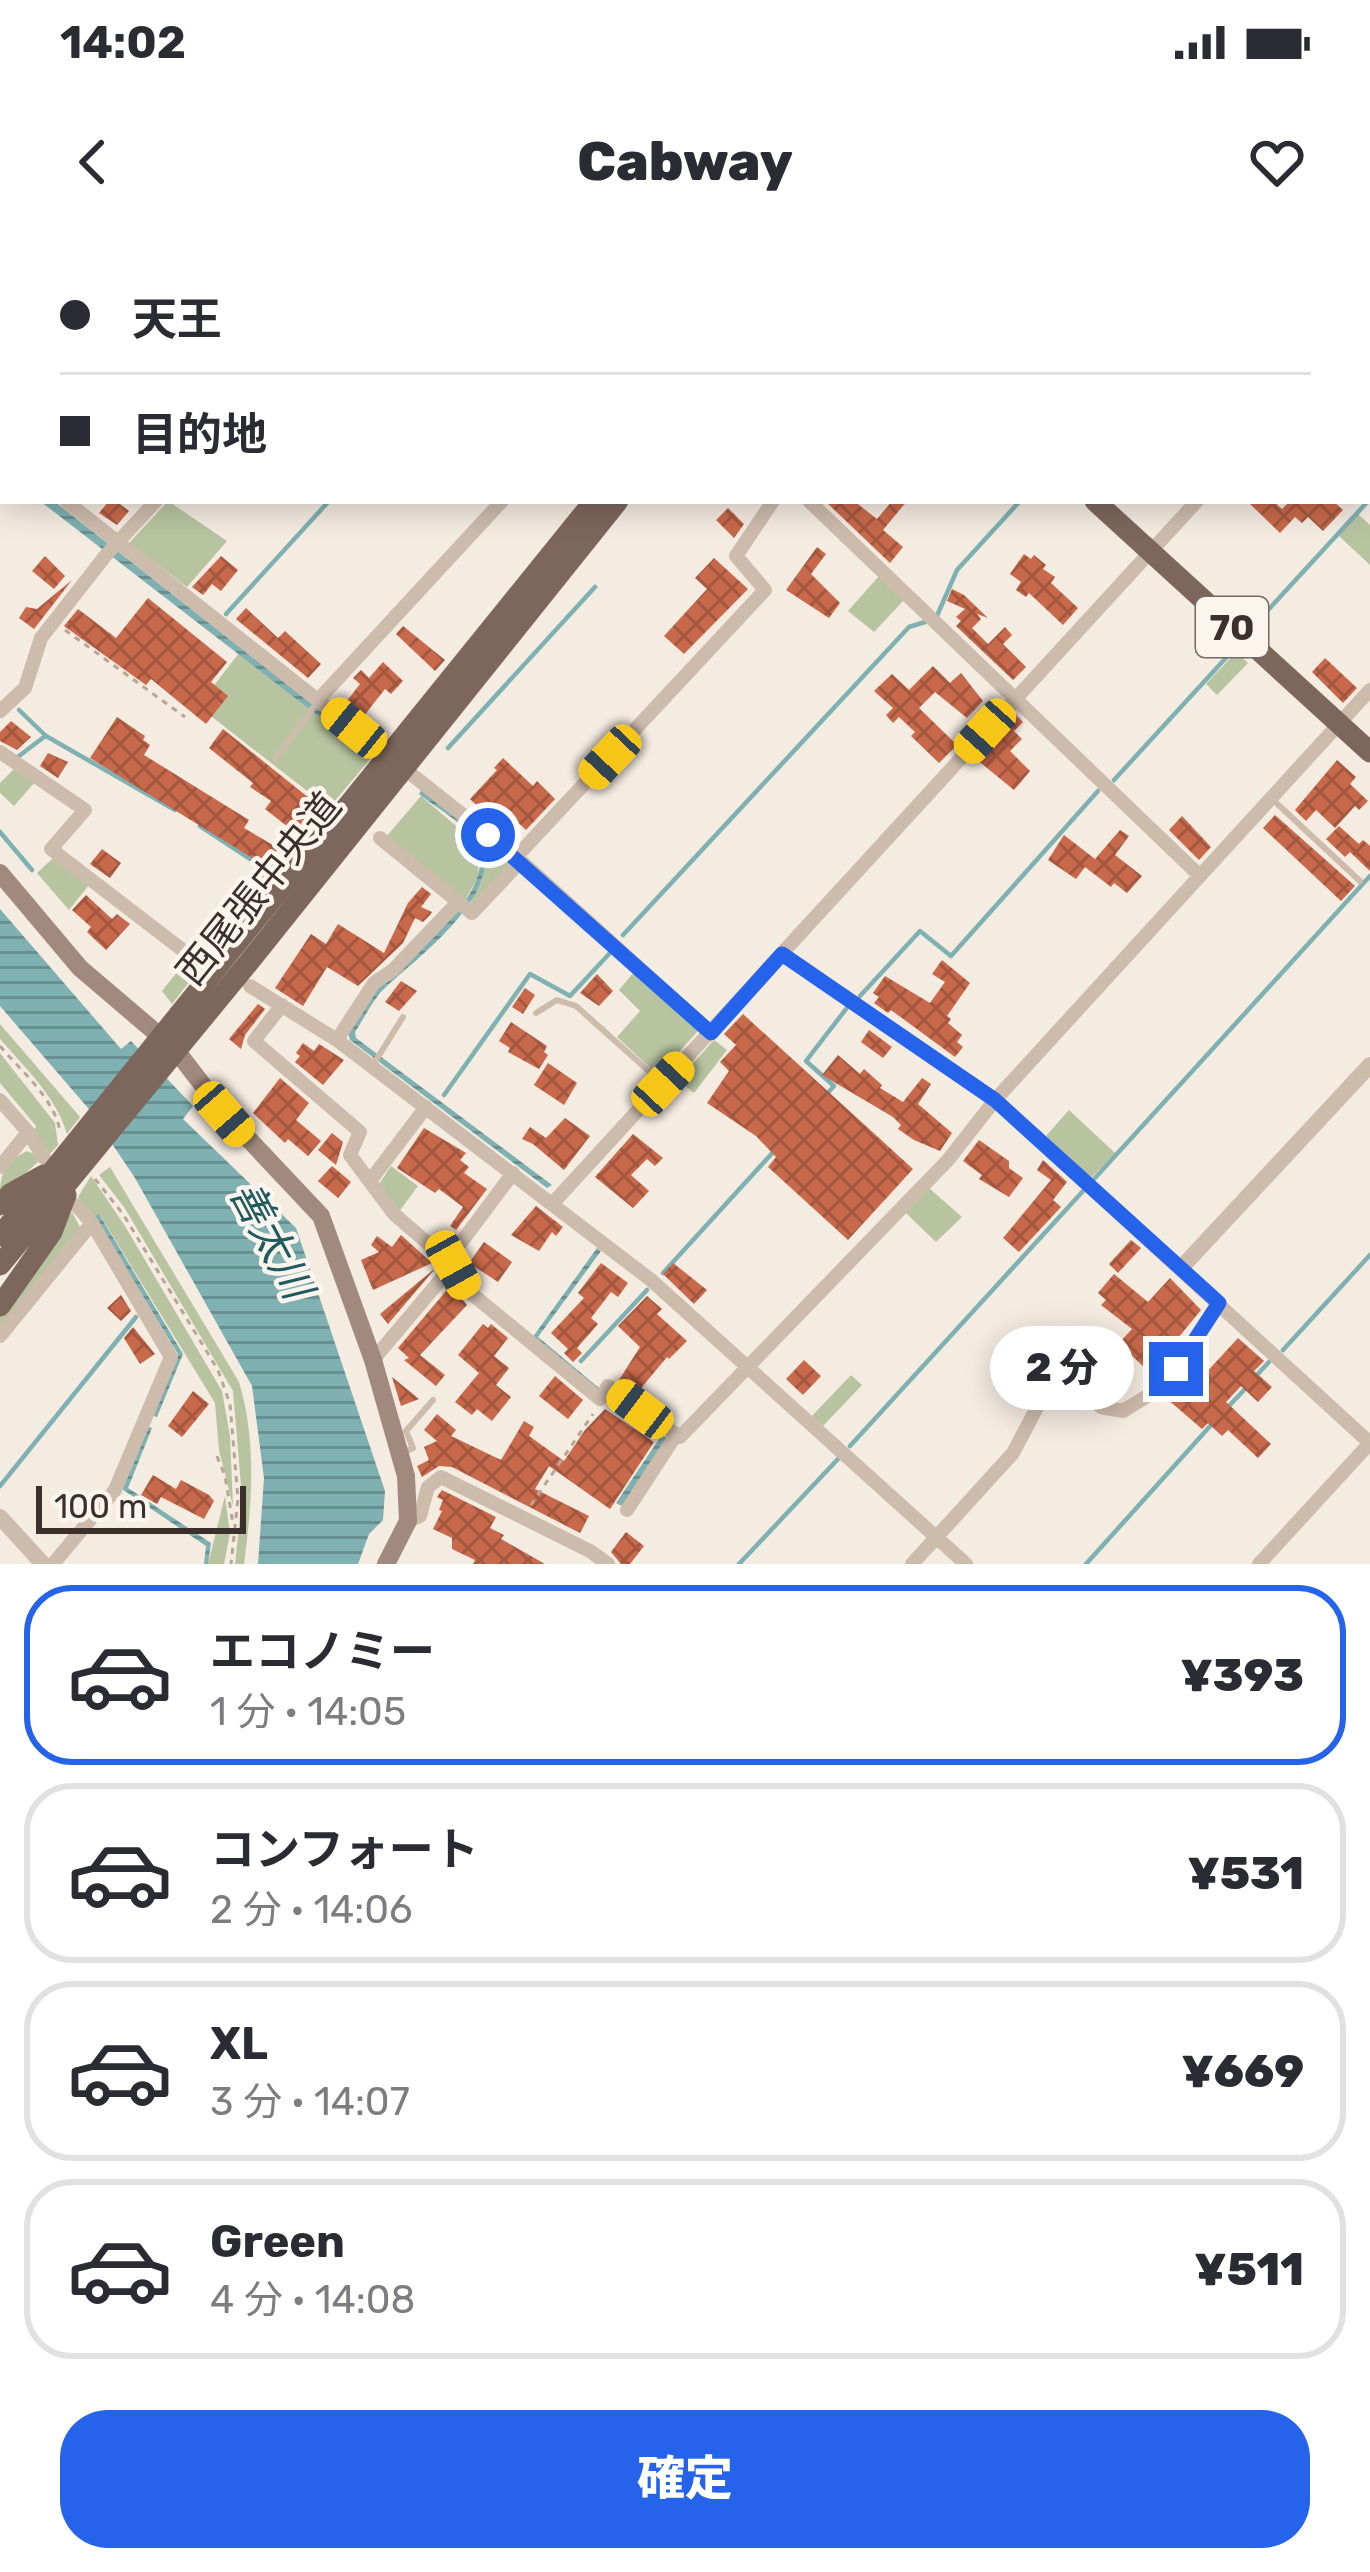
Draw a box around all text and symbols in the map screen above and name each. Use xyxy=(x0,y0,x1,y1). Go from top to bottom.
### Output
text: 14:02 xyxy=(60,16,186,69)
icon: back xyxy=(60,129,126,195)
icon: heart xyxy=(1244,129,1310,195)
text: Cabway xyxy=(577,130,793,194)
text: 天王 xyxy=(132,293,222,346)
text: 目的地 xyxy=(132,408,267,461)
road number: 70 xyxy=(1196,597,1268,657)
car xyxy=(315,691,393,765)
car xyxy=(948,692,1022,770)
car xyxy=(572,718,648,796)
street label: 西尾張中央道 xyxy=(167,784,351,994)
route start xyxy=(461,808,515,862)
car xyxy=(625,1045,701,1123)
car xyxy=(187,1075,261,1153)
water label: 善太川 xyxy=(219,1173,325,1311)
car xyxy=(420,1225,486,1305)
callout: 2 分 xyxy=(990,1327,1134,1411)
route end xyxy=(1149,1342,1203,1396)
text: 2 分 xyxy=(1025,1345,1099,1391)
car xyxy=(600,1373,680,1445)
scale bar xyxy=(36,1480,246,1533)
text: 100 m xyxy=(54,1487,147,1526)
icon: car xyxy=(66,1621,174,1729)
text: エコノミー xyxy=(210,1625,435,1678)
text: ¥393 xyxy=(1180,1649,1304,1702)
text: 1 分 · 14:05 xyxy=(210,1689,406,1735)
icon: car xyxy=(66,1819,174,1927)
text: コンフォート xyxy=(210,1823,479,1876)
text: ¥531 xyxy=(1188,1847,1304,1900)
text: 2 分 · 14:06 xyxy=(210,1887,413,1933)
icon: car xyxy=(66,2017,174,2125)
text: XL xyxy=(210,2017,268,2070)
text: ¥669 xyxy=(1181,2045,1304,2098)
text: 3 分 · 14:07 xyxy=(210,2079,410,2125)
icon: car xyxy=(66,2215,174,2323)
text: Green xyxy=(210,2215,345,2268)
text: ¥511 xyxy=(1194,2243,1304,2296)
text: 4 分 · 14:08 xyxy=(210,2277,415,2323)
button: 確定 xyxy=(60,2410,1310,2548)

